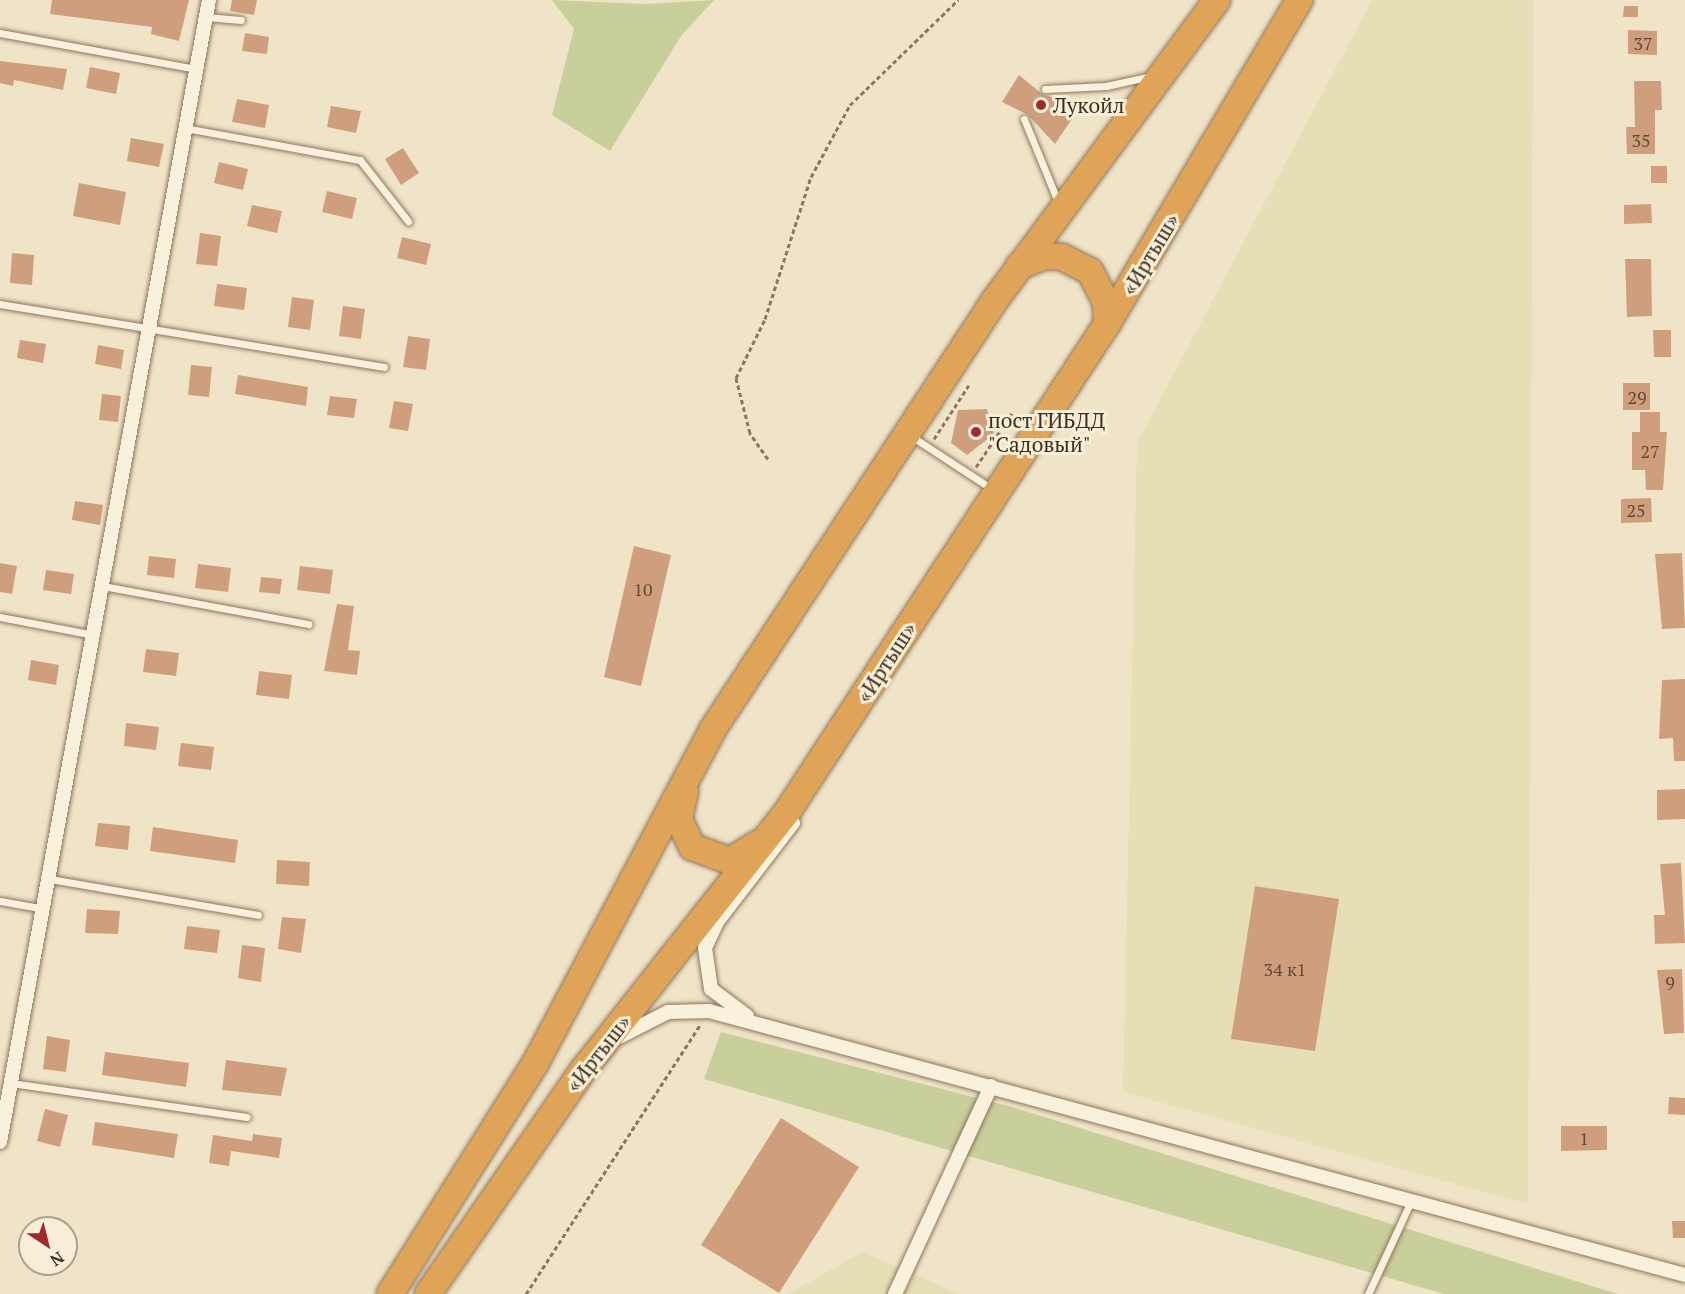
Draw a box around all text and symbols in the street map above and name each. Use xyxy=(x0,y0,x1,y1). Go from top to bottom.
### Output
house number: 37 xyxy=(1633,32,1653,54)
place label: Лукойл xyxy=(1053,92,1124,118)
marker: Лукойл xyxy=(1034,98,1048,112)
house number: 35 xyxy=(1631,129,1651,151)
street label: «Иртыш» xyxy=(1116,209,1184,299)
house number: 29 xyxy=(1627,386,1647,408)
place label: пост ГИБДД "Садовый" xyxy=(988,407,1106,457)
marker: пост ГИБДД "Садовый" xyxy=(969,425,983,439)
house number: 27 xyxy=(1640,440,1660,462)
house number: 25 xyxy=(1626,499,1646,521)
house number: 10 xyxy=(633,578,653,600)
street label: «Иртыш» xyxy=(851,617,921,707)
house number: 34 к1 xyxy=(1264,958,1306,980)
house number: 9 xyxy=(1665,971,1675,993)
street label: «Иртыш» xyxy=(560,1010,636,1096)
house number: 1 xyxy=(1579,1127,1589,1149)
north arrow xyxy=(18,1216,78,1276)
text: N xyxy=(46,1247,68,1272)

